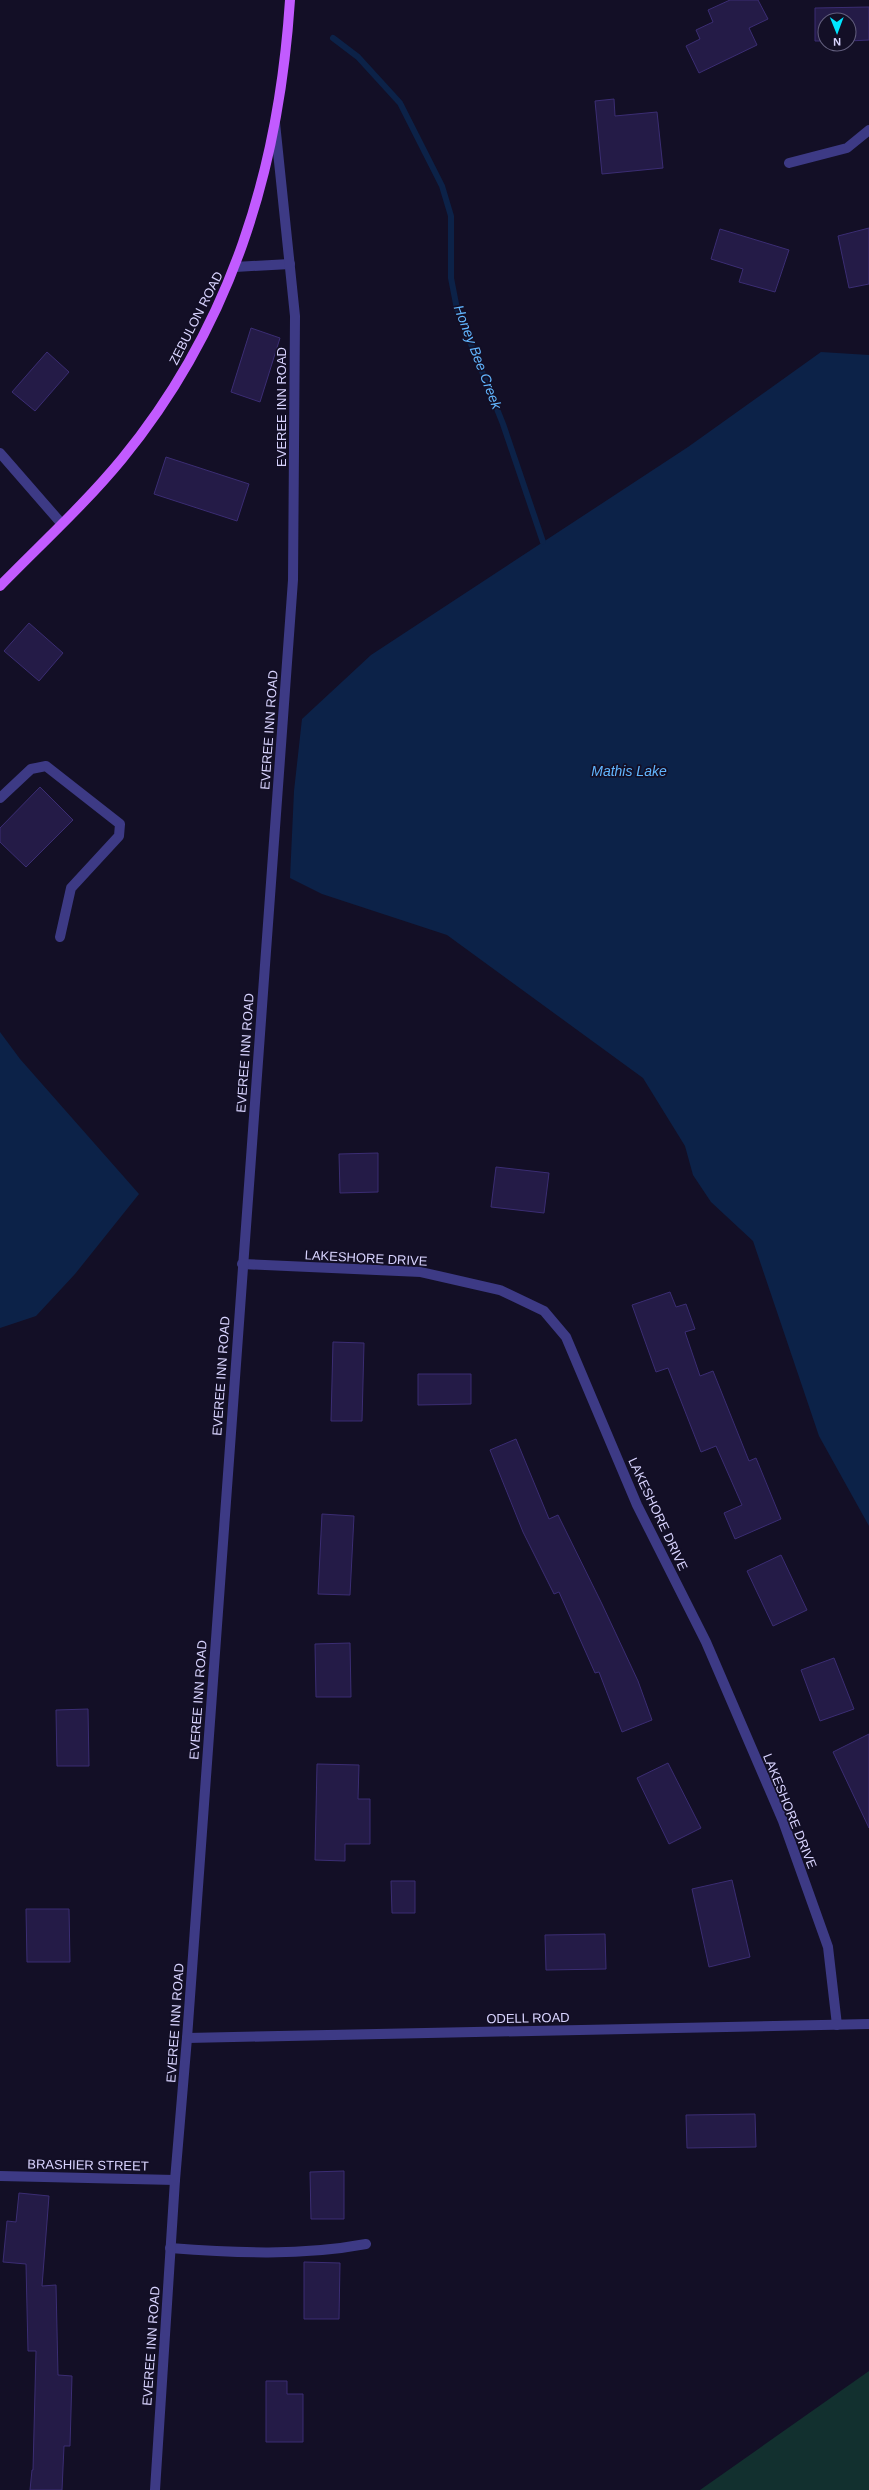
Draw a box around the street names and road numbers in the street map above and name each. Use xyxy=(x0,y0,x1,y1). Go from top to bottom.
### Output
street label: ZEBULON ROAD xyxy=(166,269,226,367)
street label: EVEREE INN ROAD xyxy=(274,347,289,467)
street label: EVEREE INN ROAD xyxy=(257,670,281,790)
street label: EVEREE INN ROAD xyxy=(233,993,257,1113)
street label: LAKESHORE DRIVE xyxy=(304,1247,428,1269)
street label: EVEREE INN ROAD xyxy=(209,1316,233,1436)
street label: LAKESHORE DRIVE xyxy=(625,1455,691,1573)
street label: EVEREE INN ROAD xyxy=(186,1640,210,1760)
street label: LAKESHORE DRIVE xyxy=(760,1751,820,1871)
street label: EVEREE INN ROAD xyxy=(163,1963,187,2083)
street label: ODELL ROAD xyxy=(486,2010,570,2026)
street label: BRASHIER STREET xyxy=(27,2156,149,2174)
street label: EVEREE INN ROAD xyxy=(139,2286,163,2406)

